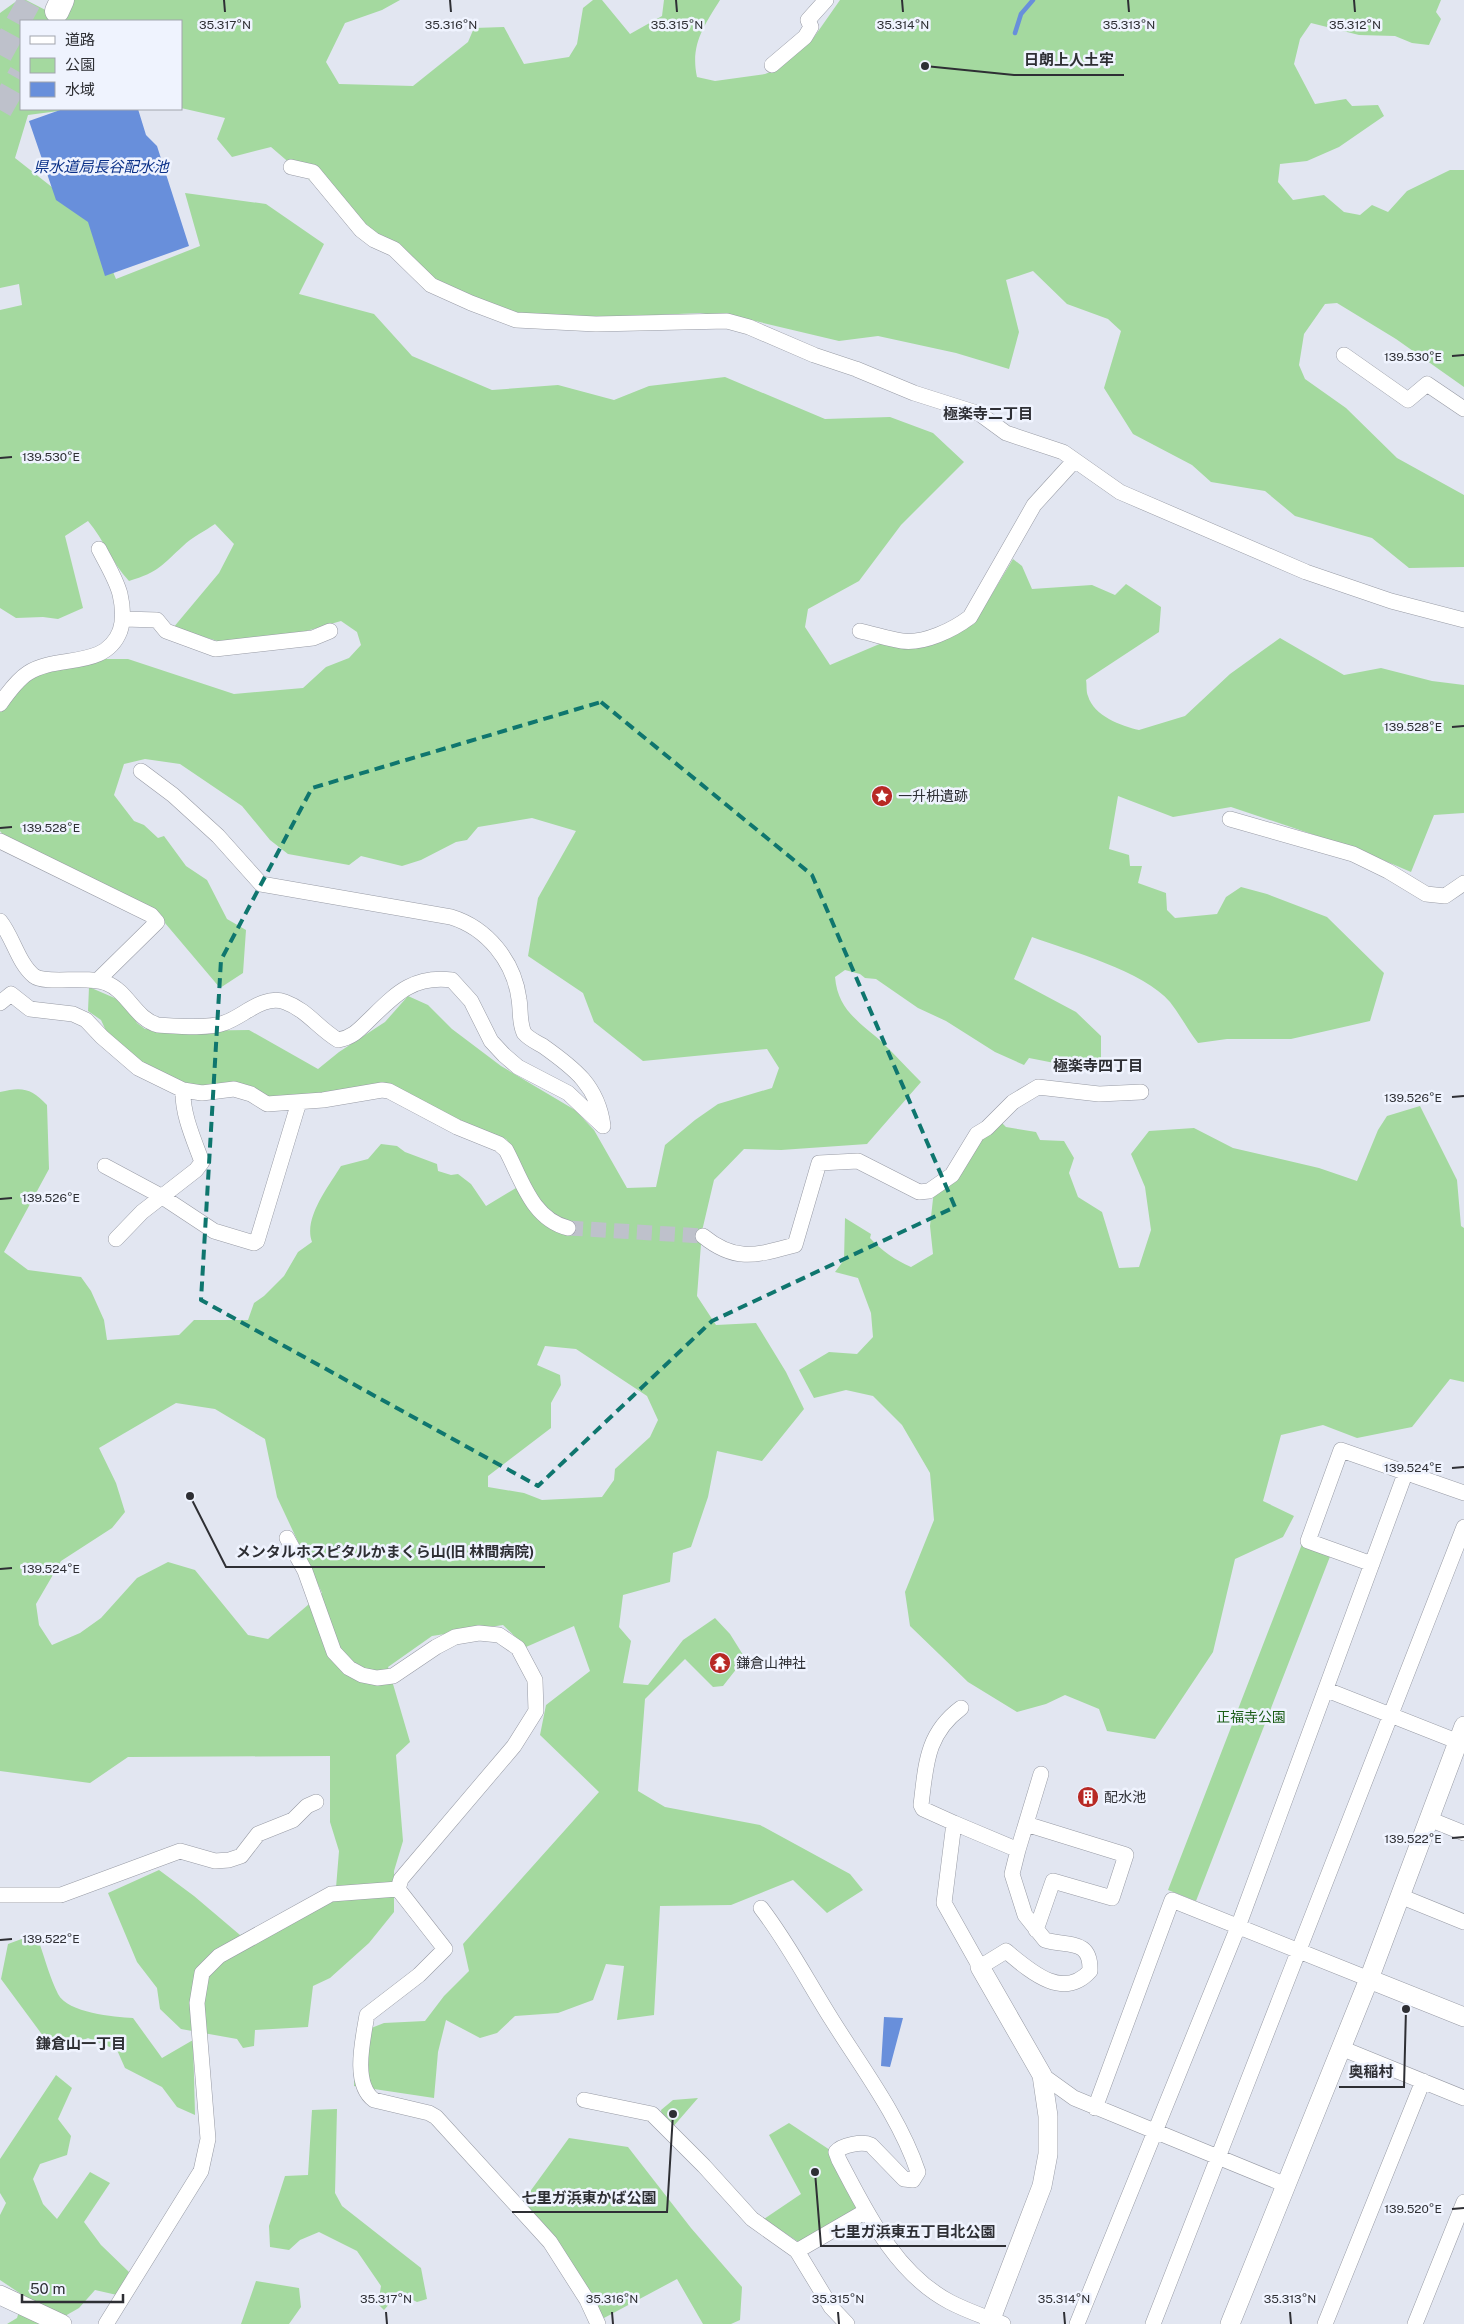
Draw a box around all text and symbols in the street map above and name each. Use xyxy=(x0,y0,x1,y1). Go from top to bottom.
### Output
text: 35.317°N xyxy=(199,18,251,32)
text: 35.316°N xyxy=(425,18,477,32)
text: 35.315°N xyxy=(651,18,703,32)
text: 35.314°N xyxy=(877,18,929,32)
text: 35.313°N xyxy=(1103,18,1155,32)
text: 35.312°N xyxy=(1329,18,1381,32)
legend xyxy=(20,20,182,110)
text: 道路 xyxy=(65,31,95,48)
callout: 日朗上人土牢 xyxy=(1014,45,1124,75)
text: 日朗上人土牢 xyxy=(1024,51,1114,68)
text: 公園 xyxy=(65,56,95,73)
text: 水域 xyxy=(65,81,95,98)
water label: 県水道局長谷配水池 xyxy=(33,158,170,175)
text: 139.530°E xyxy=(1384,350,1442,364)
district label: 極楽寺二丁目 xyxy=(943,405,1033,422)
text: 139.530°E xyxy=(22,450,80,464)
text: 139.528°E xyxy=(1384,720,1442,734)
place icon: 一升枡遺跡 xyxy=(870,784,894,808)
place label: 一升枡遺跡 xyxy=(898,788,968,804)
text: 139.528°E xyxy=(22,821,80,835)
district label: 極楽寺四丁目 xyxy=(1053,1057,1143,1074)
text: 139.526°E xyxy=(1384,1091,1442,1105)
text: 139.526°E xyxy=(22,1191,80,1205)
text: 139.524°E xyxy=(1384,1461,1442,1475)
callout: メンタルホスピタルかまくら山(旧 林間病院) xyxy=(226,1537,545,1567)
text: メンタルホスピタルかまくら山(旧 林間病院) xyxy=(236,1543,534,1560)
text: 139.524°E xyxy=(22,1562,80,1576)
temple icon: 鎌倉山神社 xyxy=(708,1651,732,1675)
place label: 鎌倉山神社 xyxy=(736,1655,806,1671)
park label: 正福寺公園 xyxy=(1216,1709,1286,1725)
building icon: 配水池 xyxy=(1076,1785,1100,1809)
place label: 配水池 xyxy=(1104,1789,1146,1805)
text: 139.522°E xyxy=(1384,1832,1442,1846)
text: 139.522°E xyxy=(22,1932,80,1946)
district label: 鎌倉山一丁目 xyxy=(35,2035,126,2052)
callout: 奥稲村 xyxy=(1339,2057,1404,2087)
text: 奥稲村 xyxy=(1348,2063,1394,2080)
callout: 七里ガ浜東かば公園 xyxy=(512,2182,667,2212)
text: 七里ガ浜東かば公園 xyxy=(521,2189,657,2206)
text: 139.520°E xyxy=(1384,2202,1442,2216)
callout: 七里ガ浜東五丁目北公園 xyxy=(821,2216,1006,2246)
text: 七里ガ浜東五丁目北公園 xyxy=(830,2223,996,2240)
scale bar xyxy=(22,2272,124,2304)
text: 50 m xyxy=(30,2280,65,2297)
text: 35.317°N xyxy=(360,2292,412,2306)
text: 35.316°N xyxy=(586,2292,638,2306)
text: 35.315°N xyxy=(812,2292,864,2306)
text: 35.314°N xyxy=(1038,2292,1090,2306)
text: 35.313°N xyxy=(1264,2292,1316,2306)

